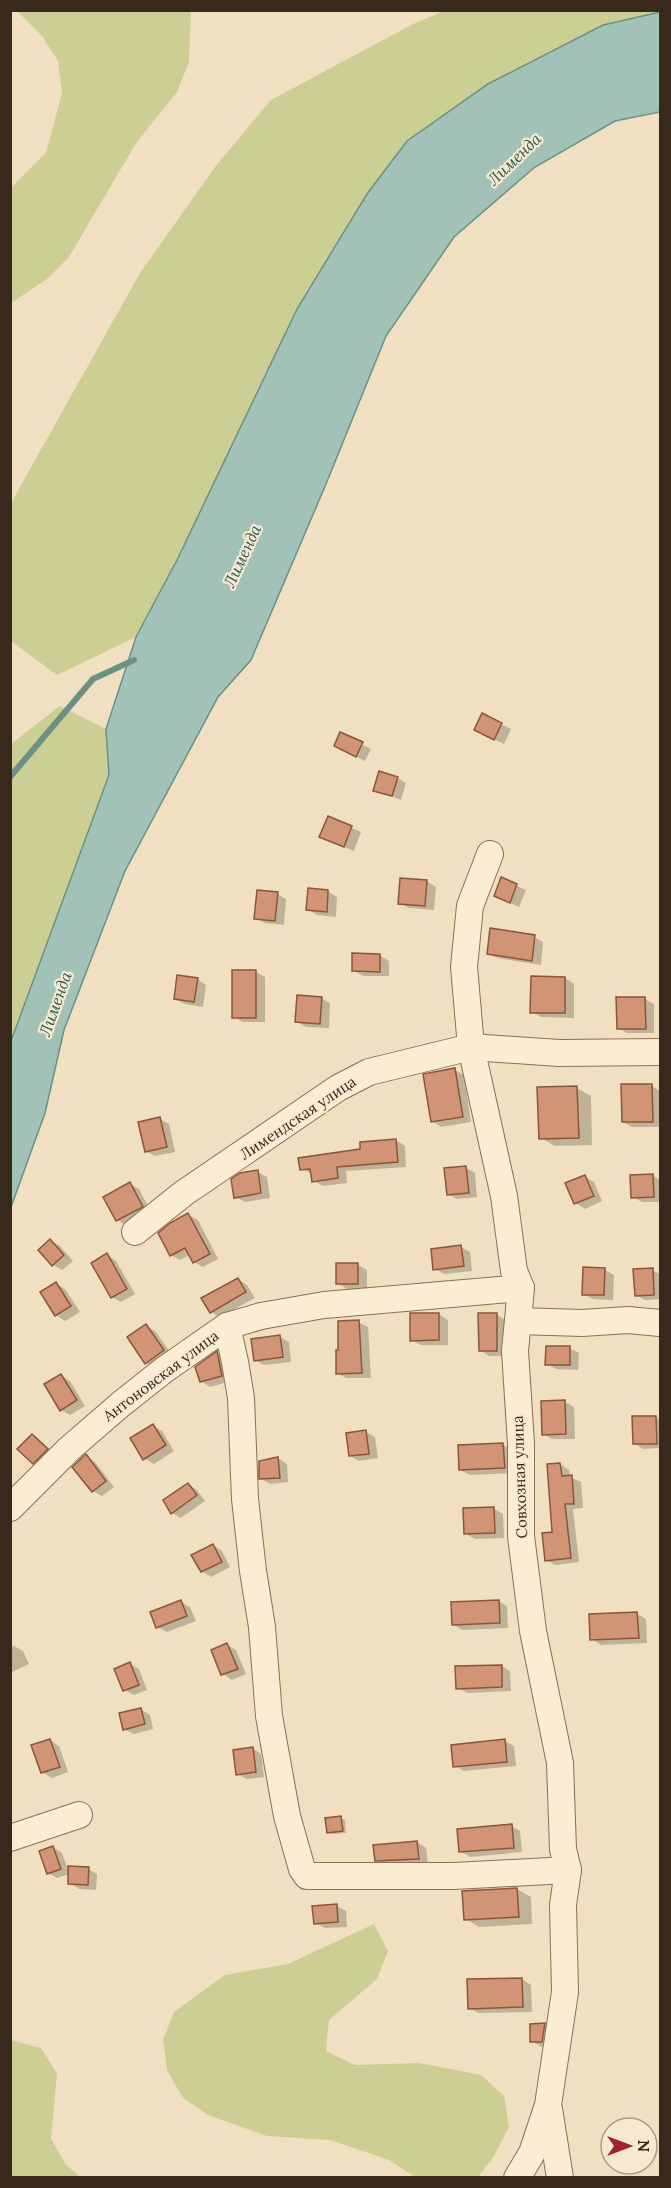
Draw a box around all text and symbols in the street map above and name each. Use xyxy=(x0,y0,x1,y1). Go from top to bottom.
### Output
water label: Лименда xyxy=(483,128,545,189)
water label: Лименда xyxy=(219,521,265,591)
water label: Лименда xyxy=(34,969,76,1039)
street label: Лимендская улица xyxy=(236,1071,360,1164)
street label: Антоновская улица xyxy=(98,1326,222,1426)
street label: Совхозная улица xyxy=(508,1415,531,1539)
north arrow xyxy=(599,2116,659,2176)
text: N xyxy=(634,2140,654,2152)

